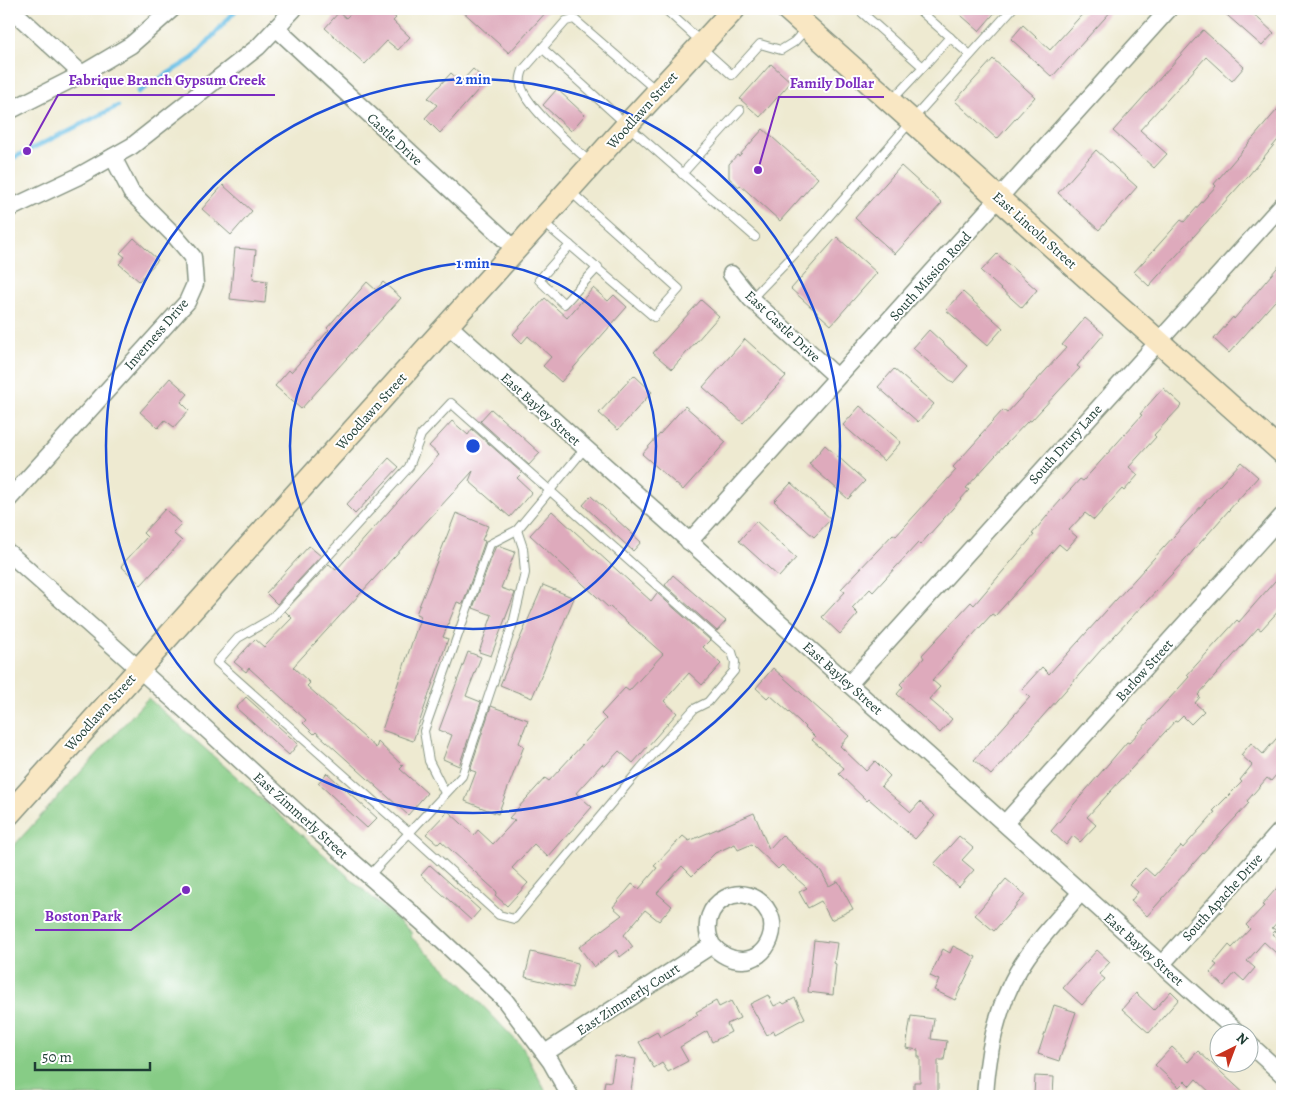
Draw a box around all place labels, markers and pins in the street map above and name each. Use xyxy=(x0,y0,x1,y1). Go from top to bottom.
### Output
callout: Fabrique Branch Gypsum Creek xyxy=(58,65,275,95)
callout: Family Dollar xyxy=(779,67,884,97)
centre of rings xyxy=(464,437,482,455)
callout: Boston Park xyxy=(35,900,131,930)

